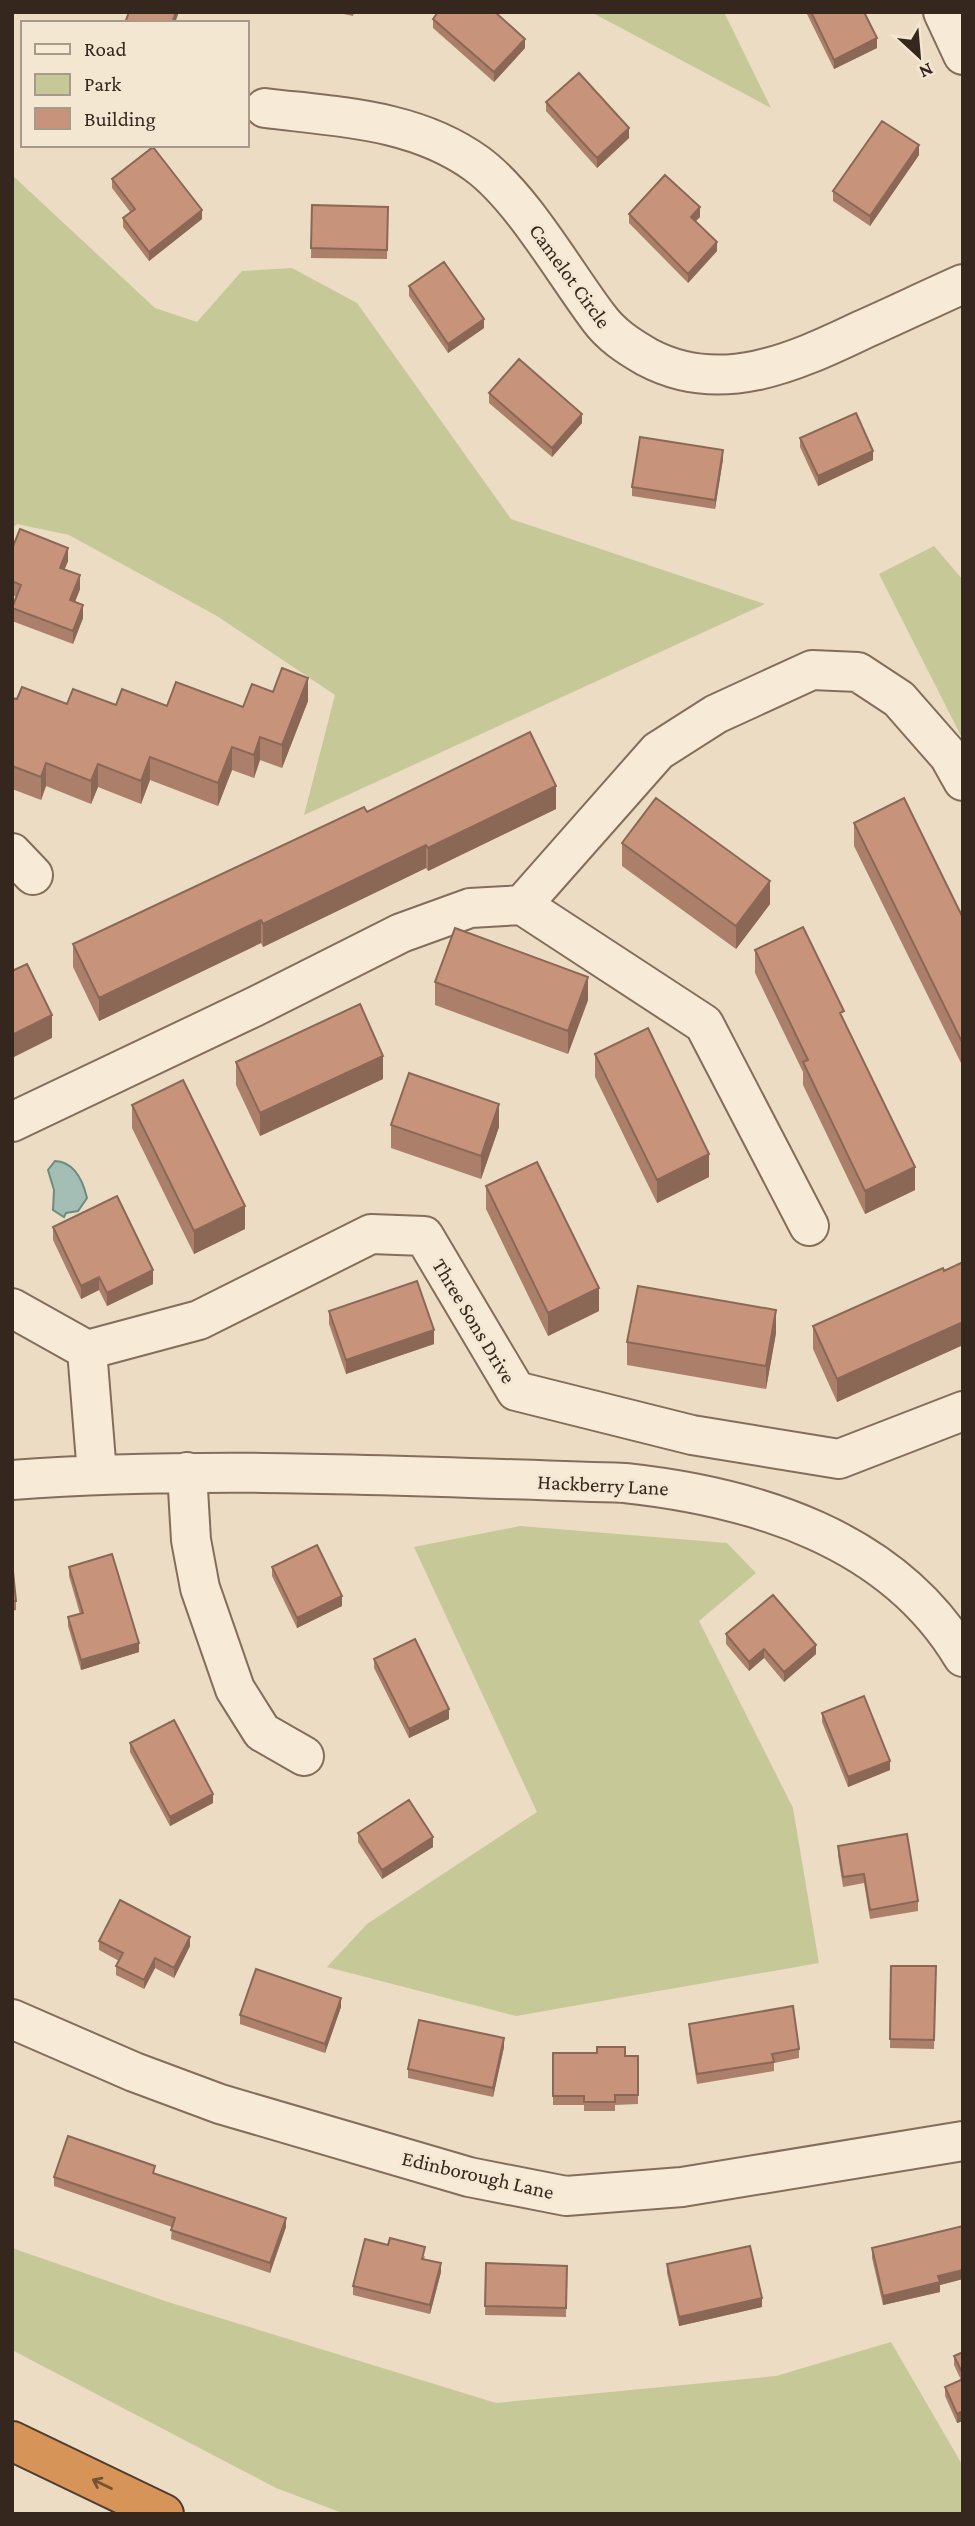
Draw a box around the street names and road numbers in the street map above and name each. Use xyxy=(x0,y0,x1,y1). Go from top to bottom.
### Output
street label: Camelot Circle xyxy=(524,219,616,333)
street label: Three Sons Drive xyxy=(427,1254,521,1388)
street label: Hackberry Lane xyxy=(537,1470,669,1500)
street label: Edinborough Lane xyxy=(400,2146,556,2204)

